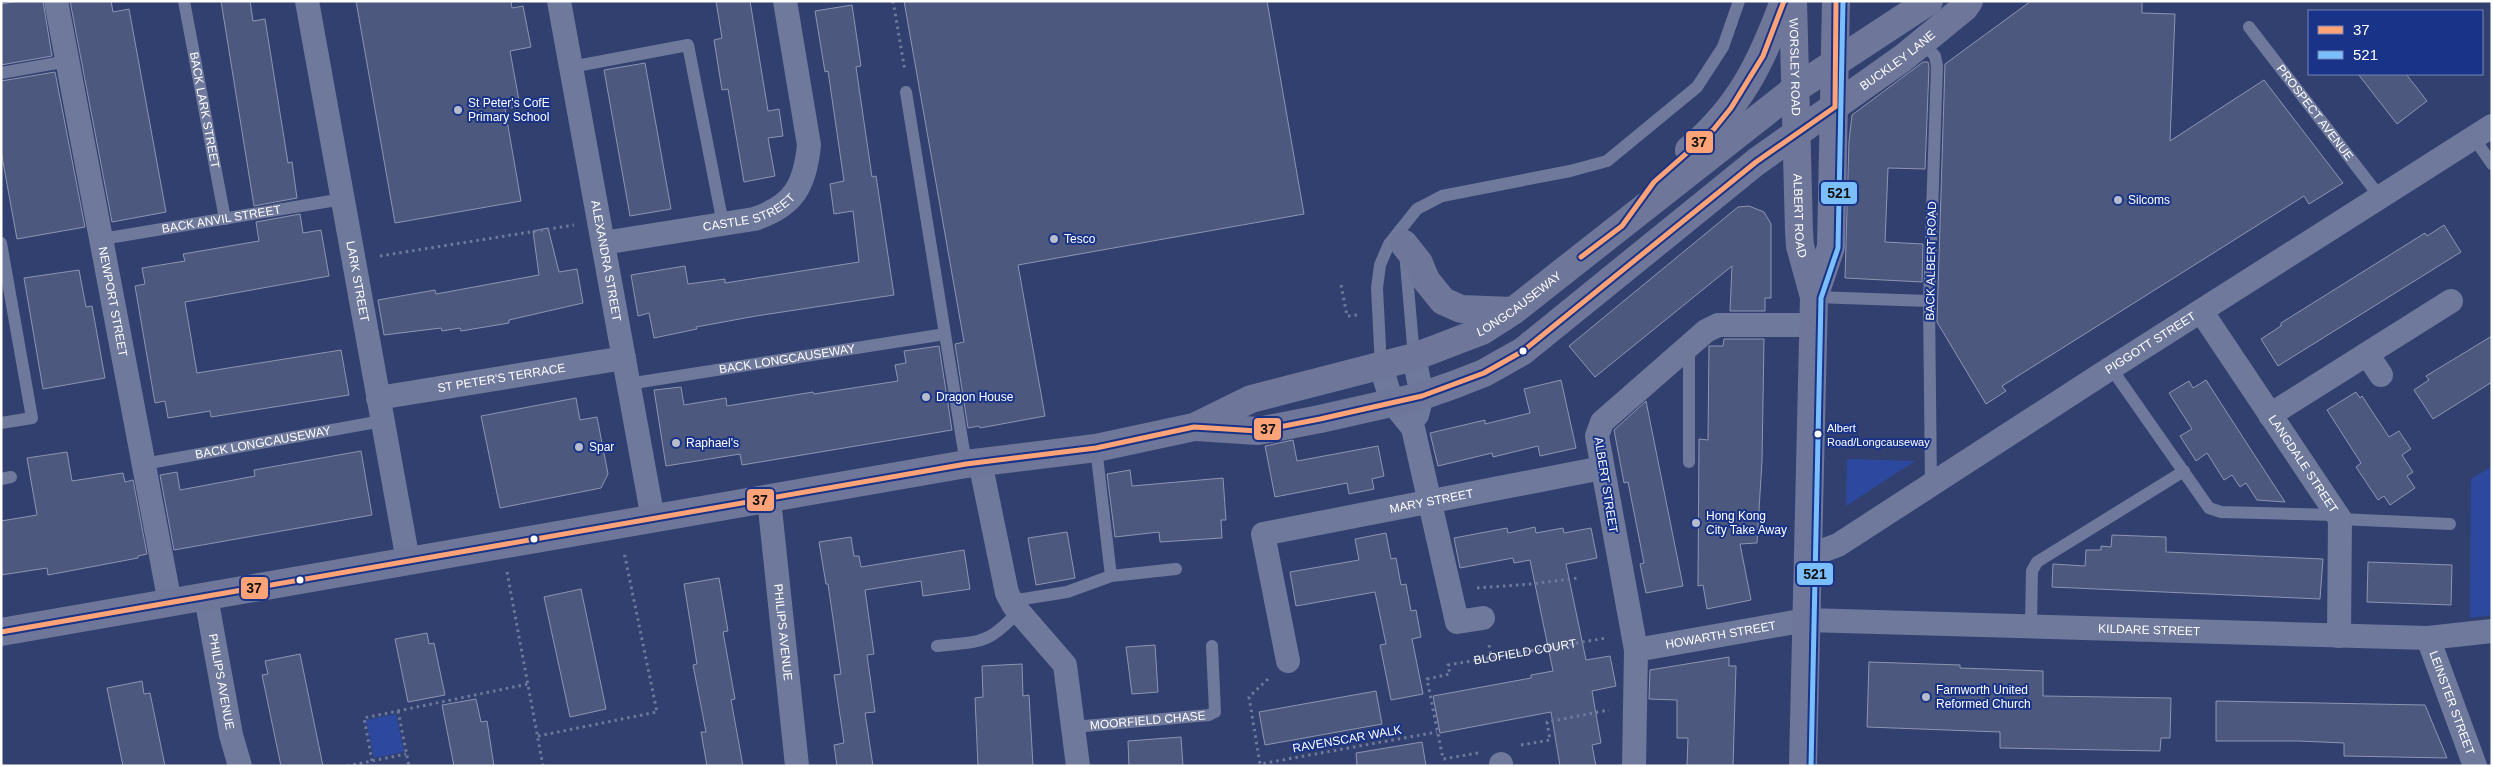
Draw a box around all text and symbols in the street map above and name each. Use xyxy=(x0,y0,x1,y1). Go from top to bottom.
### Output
legend xyxy=(2308,10,2483,75)
street label: WORSLEY ROAD xyxy=(1786,18,1803,116)
text: 37 xyxy=(2353,21,2370,38)
street label: BUCKLEY LANE xyxy=(1857,28,1938,93)
text: 521 xyxy=(2353,46,2378,63)
street label: BACK LARK STREET xyxy=(187,51,222,170)
street label: PROSPECT AVENUE xyxy=(2274,62,2356,163)
place label: St Peter's CofE Primary School xyxy=(468,96,550,124)
marker: St Peter's CofE Primary School xyxy=(452,104,464,116)
line badge: 37 xyxy=(1685,130,1714,154)
text: 37 xyxy=(1691,134,1707,150)
street label: ALBERT ROAD xyxy=(1791,174,1810,260)
line badge: 521 xyxy=(1820,181,1858,205)
text: 521 xyxy=(1827,185,1851,201)
street label: CASTLE STREET xyxy=(702,190,798,234)
place label: Silcoms xyxy=(2128,193,2170,207)
marker: Silcoms xyxy=(2112,194,2124,206)
street label: ALEXANDRA STREET xyxy=(588,199,624,323)
street label: BACK ALBERT ROAD xyxy=(1923,201,1939,321)
street label: BACK ANVIL STREET xyxy=(161,202,283,236)
place label: Tesco xyxy=(1064,232,1096,246)
marker: Tesco xyxy=(1048,233,1060,245)
street label: LARK STREET xyxy=(343,240,372,324)
street label: NEWPORT STREET xyxy=(96,245,130,358)
street label: LONGCAUSEWAY xyxy=(1475,269,1564,339)
street label: PIGGOTT STREET xyxy=(2102,309,2199,377)
street label: BACK LONGCAUSEWAY xyxy=(718,341,856,377)
unlabelled marker xyxy=(1518,346,1528,356)
street label: ST PETER'S TERRACE xyxy=(436,361,566,395)
place label: Dragon House xyxy=(936,390,1014,404)
marker: Dragon House xyxy=(920,391,932,403)
street label: LANGDALE STREET xyxy=(2266,412,2341,516)
line badge: 37 xyxy=(1253,417,1282,441)
text: 37 xyxy=(1260,421,1276,437)
place label: Albert Road/Longcauseway xyxy=(1827,422,1930,448)
street label: BACK LONGCAUSEWAY xyxy=(194,423,332,462)
marker: Albert Road/Longcauseway xyxy=(1813,429,1823,439)
place label: Raphael's xyxy=(686,436,739,450)
street label: ALBERT STREET xyxy=(1592,436,1621,535)
marker: Raphael's xyxy=(670,437,682,449)
place label: Spar xyxy=(589,440,614,454)
marker: Spar xyxy=(573,441,585,453)
street label: MARY STREET xyxy=(1388,486,1475,516)
line badge: 37 xyxy=(746,488,775,512)
text: 37 xyxy=(752,492,768,508)
place label: Hong Kong City Take Away xyxy=(1706,509,1787,537)
marker: Hong Kong City Take Away xyxy=(1690,517,1702,529)
unlabelled marker xyxy=(529,534,539,544)
line badge: 521 xyxy=(1796,562,1834,586)
text: 521 xyxy=(1803,566,1827,582)
unlabelled marker xyxy=(295,575,305,585)
line badge: 37 xyxy=(240,576,269,600)
text: 37 xyxy=(246,580,262,596)
street label: PHILIPS AVENUE xyxy=(771,583,795,681)
street label: HOWARTH STREET xyxy=(1664,618,1778,652)
street label: KILDARE STREET xyxy=(2098,621,2201,638)
street label: PHILIPS AVENUE xyxy=(206,633,237,731)
street label: BLOFIELD COURT xyxy=(1473,636,1578,667)
street label: LEINSTER STREET xyxy=(2426,649,2477,757)
place label: Farnworth United Reformed Church xyxy=(1936,683,2031,711)
marker: Farnworth United Reformed Church xyxy=(1920,691,1932,703)
street label: MOORFIELD CHASE xyxy=(1089,708,1206,732)
street label: RAVENSCAR WALK xyxy=(1291,722,1403,756)

